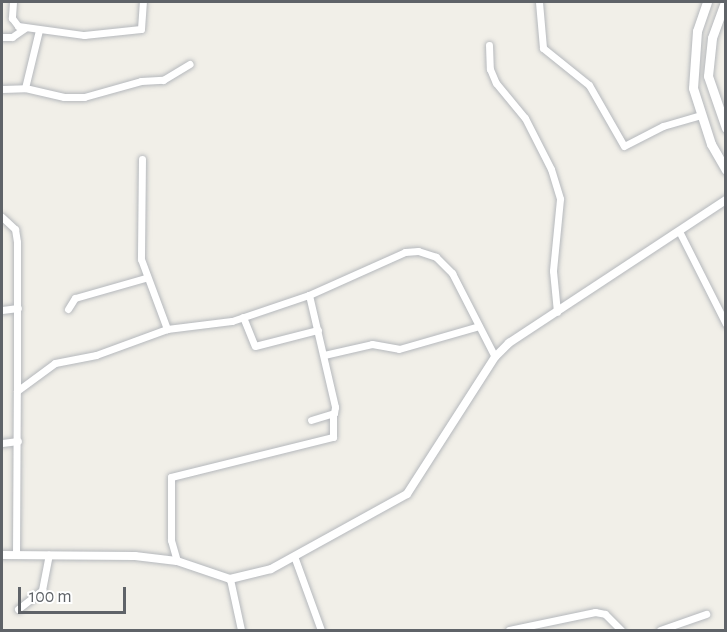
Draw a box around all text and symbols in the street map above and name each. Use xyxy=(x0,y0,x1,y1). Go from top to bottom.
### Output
scale bar xyxy=(21,575,129,613)
text: 100 m xyxy=(29,588,72,606)

